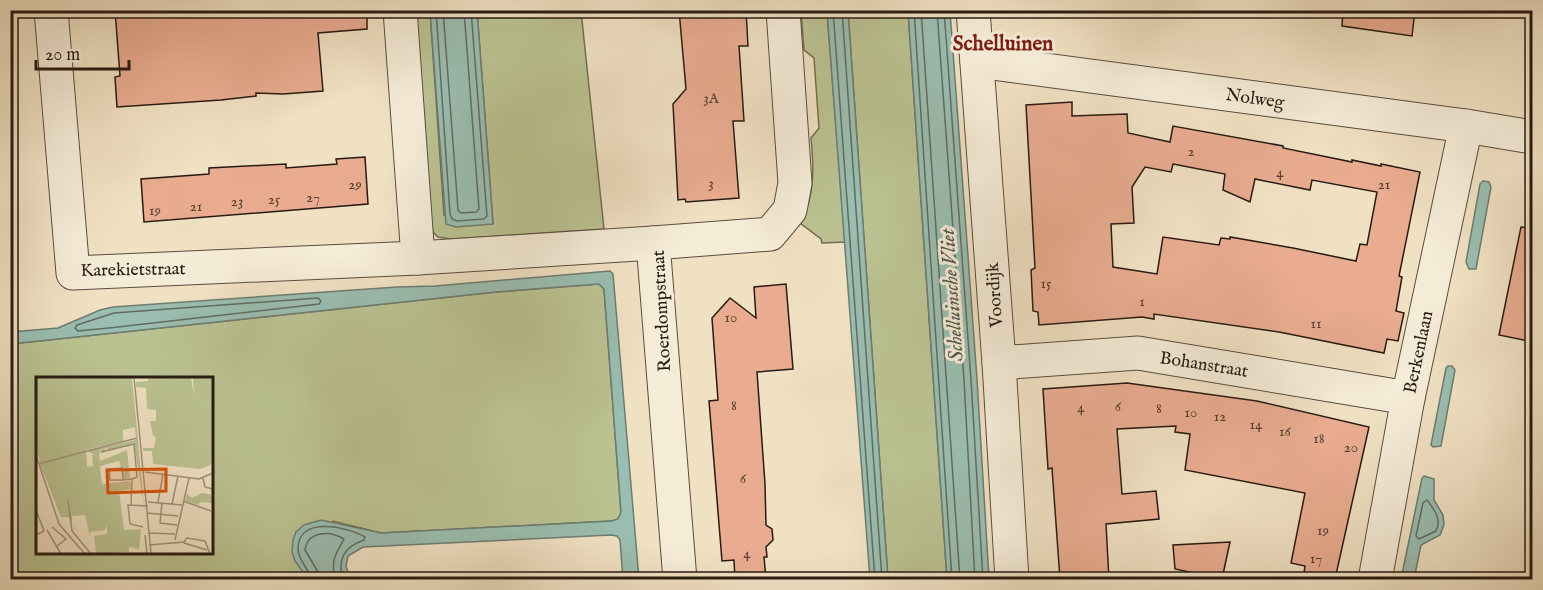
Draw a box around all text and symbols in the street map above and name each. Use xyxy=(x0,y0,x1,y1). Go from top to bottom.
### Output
district label: Schelluinen xyxy=(953,31,1053,58)
scale bar xyxy=(36,33,129,71)
text: 20 m xyxy=(45,44,80,67)
street label: Nolweg xyxy=(1224,84,1286,115)
house number: 3A xyxy=(703,89,720,108)
house number: 2 xyxy=(1187,142,1195,161)
house number: 4 xyxy=(1276,163,1284,182)
house number: 3 xyxy=(708,174,714,193)
house number: 29 xyxy=(348,175,362,194)
house number: 21 xyxy=(1378,175,1390,194)
house number: 27 xyxy=(306,188,320,207)
house number: 25 xyxy=(268,190,281,209)
house number: 23 xyxy=(231,192,243,211)
house number: 21 xyxy=(190,197,202,216)
house number: 19 xyxy=(149,201,161,220)
water label: Schelluinsche Vliet xyxy=(935,226,970,362)
street label: Roerdompstraat xyxy=(648,249,677,372)
street label: Karekietstraat xyxy=(80,258,186,283)
street label: Voordijk xyxy=(982,261,1009,329)
house number: 15 xyxy=(1040,274,1052,293)
house number: 1 xyxy=(1139,292,1145,311)
house number: 10 xyxy=(725,308,737,327)
street label: Berkenlaan xyxy=(1399,308,1440,396)
house number: 11 xyxy=(1310,314,1322,333)
street label: Bohanstraat xyxy=(1158,347,1250,384)
inset map xyxy=(36,377,213,554)
house number: 8 xyxy=(731,396,737,415)
house number: 6 xyxy=(1115,397,1122,416)
house number: 4 xyxy=(1077,398,1085,417)
house number: 8 xyxy=(1156,399,1162,418)
house number: 10 xyxy=(1185,403,1197,422)
house number: 12 xyxy=(1214,407,1226,426)
house number: 14 xyxy=(1250,415,1263,434)
house number: 16 xyxy=(1279,422,1292,441)
house number: 18 xyxy=(1313,429,1325,448)
house number: 20 xyxy=(1344,438,1358,457)
house number: 6 xyxy=(740,469,747,488)
house number: 19 xyxy=(1317,521,1329,540)
house number: 4 xyxy=(743,544,751,563)
house number: 17 xyxy=(1310,549,1322,568)

